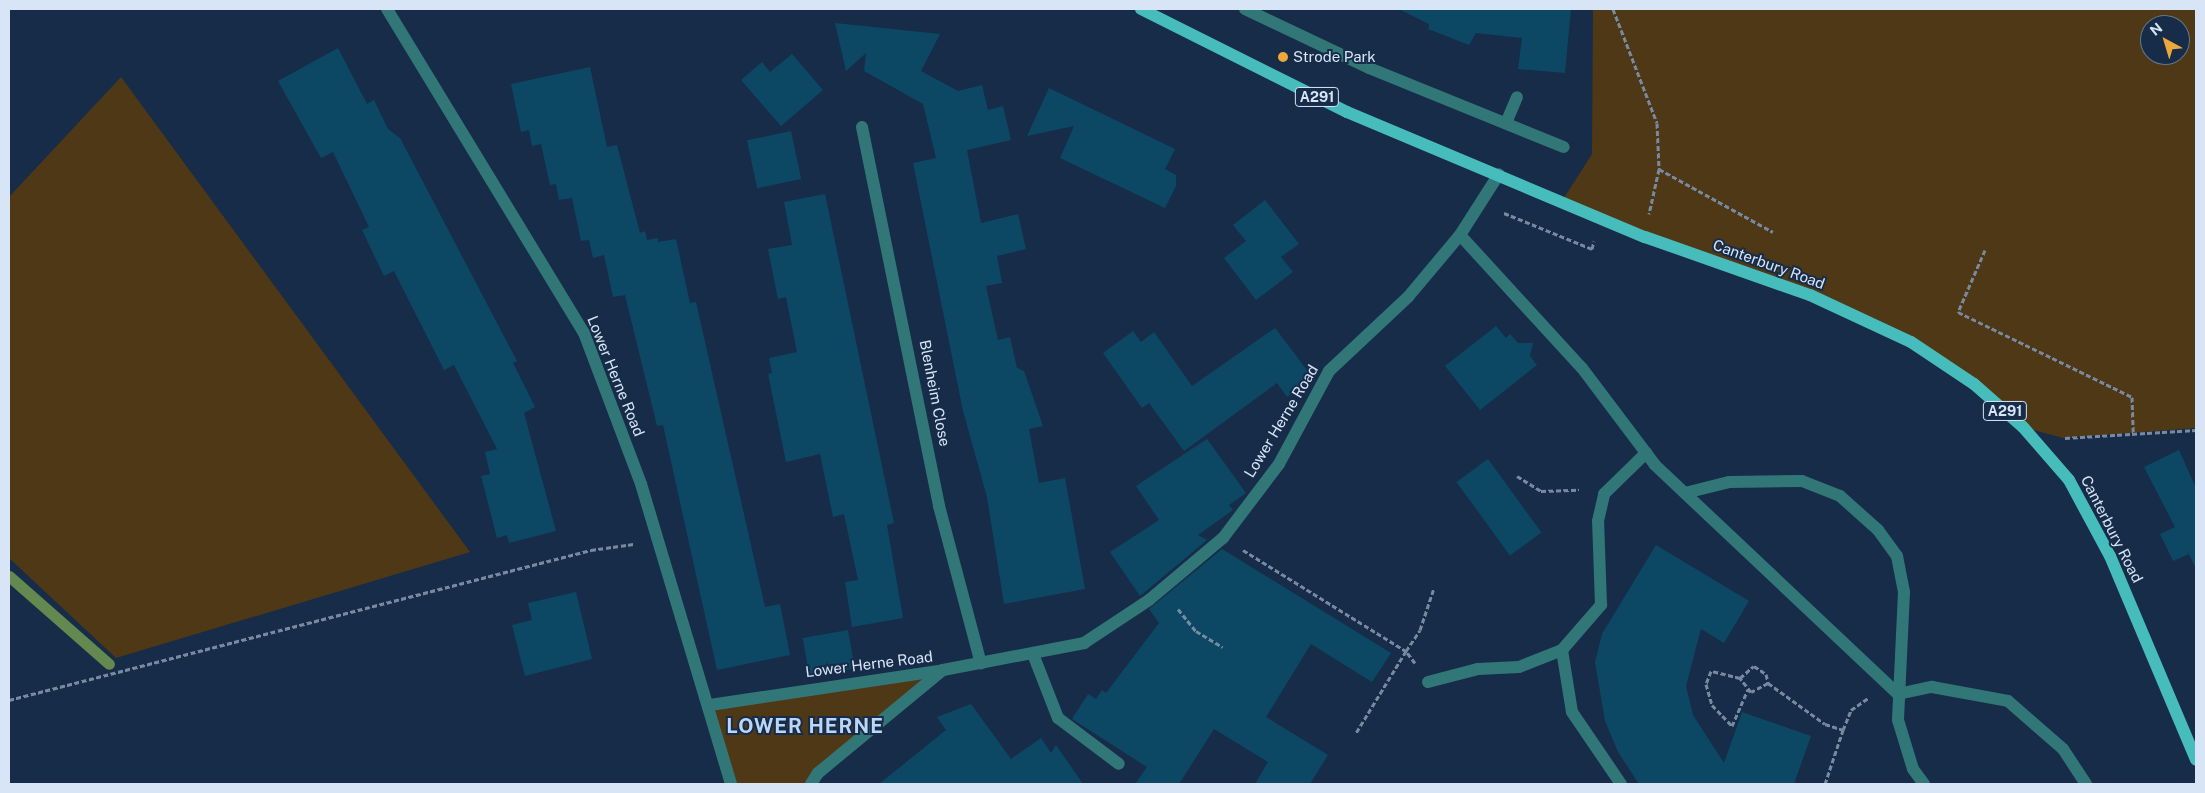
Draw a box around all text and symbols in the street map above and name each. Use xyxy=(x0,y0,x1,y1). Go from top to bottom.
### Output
north arrow xyxy=(2140,15,2190,65)
text: N xyxy=(2147,19,2165,39)
place label: Strode Park xyxy=(1293,48,1376,66)
marker: Strode Park xyxy=(1277,51,1289,63)
road number: A291 xyxy=(1294,85,1340,108)
street label: Canterbury Road xyxy=(1711,235,1827,293)
street label: Lower Herne Road xyxy=(584,313,648,439)
street label: Blenheim Close xyxy=(916,338,954,448)
street label: Lower Herne Road xyxy=(1240,361,1322,481)
road number: A291 xyxy=(1982,400,2028,422)
street label: Canterbury Road xyxy=(2077,472,2147,586)
street label: Lower Herne Road xyxy=(804,647,934,681)
district label: LOWER HERNE xyxy=(725,714,885,738)

